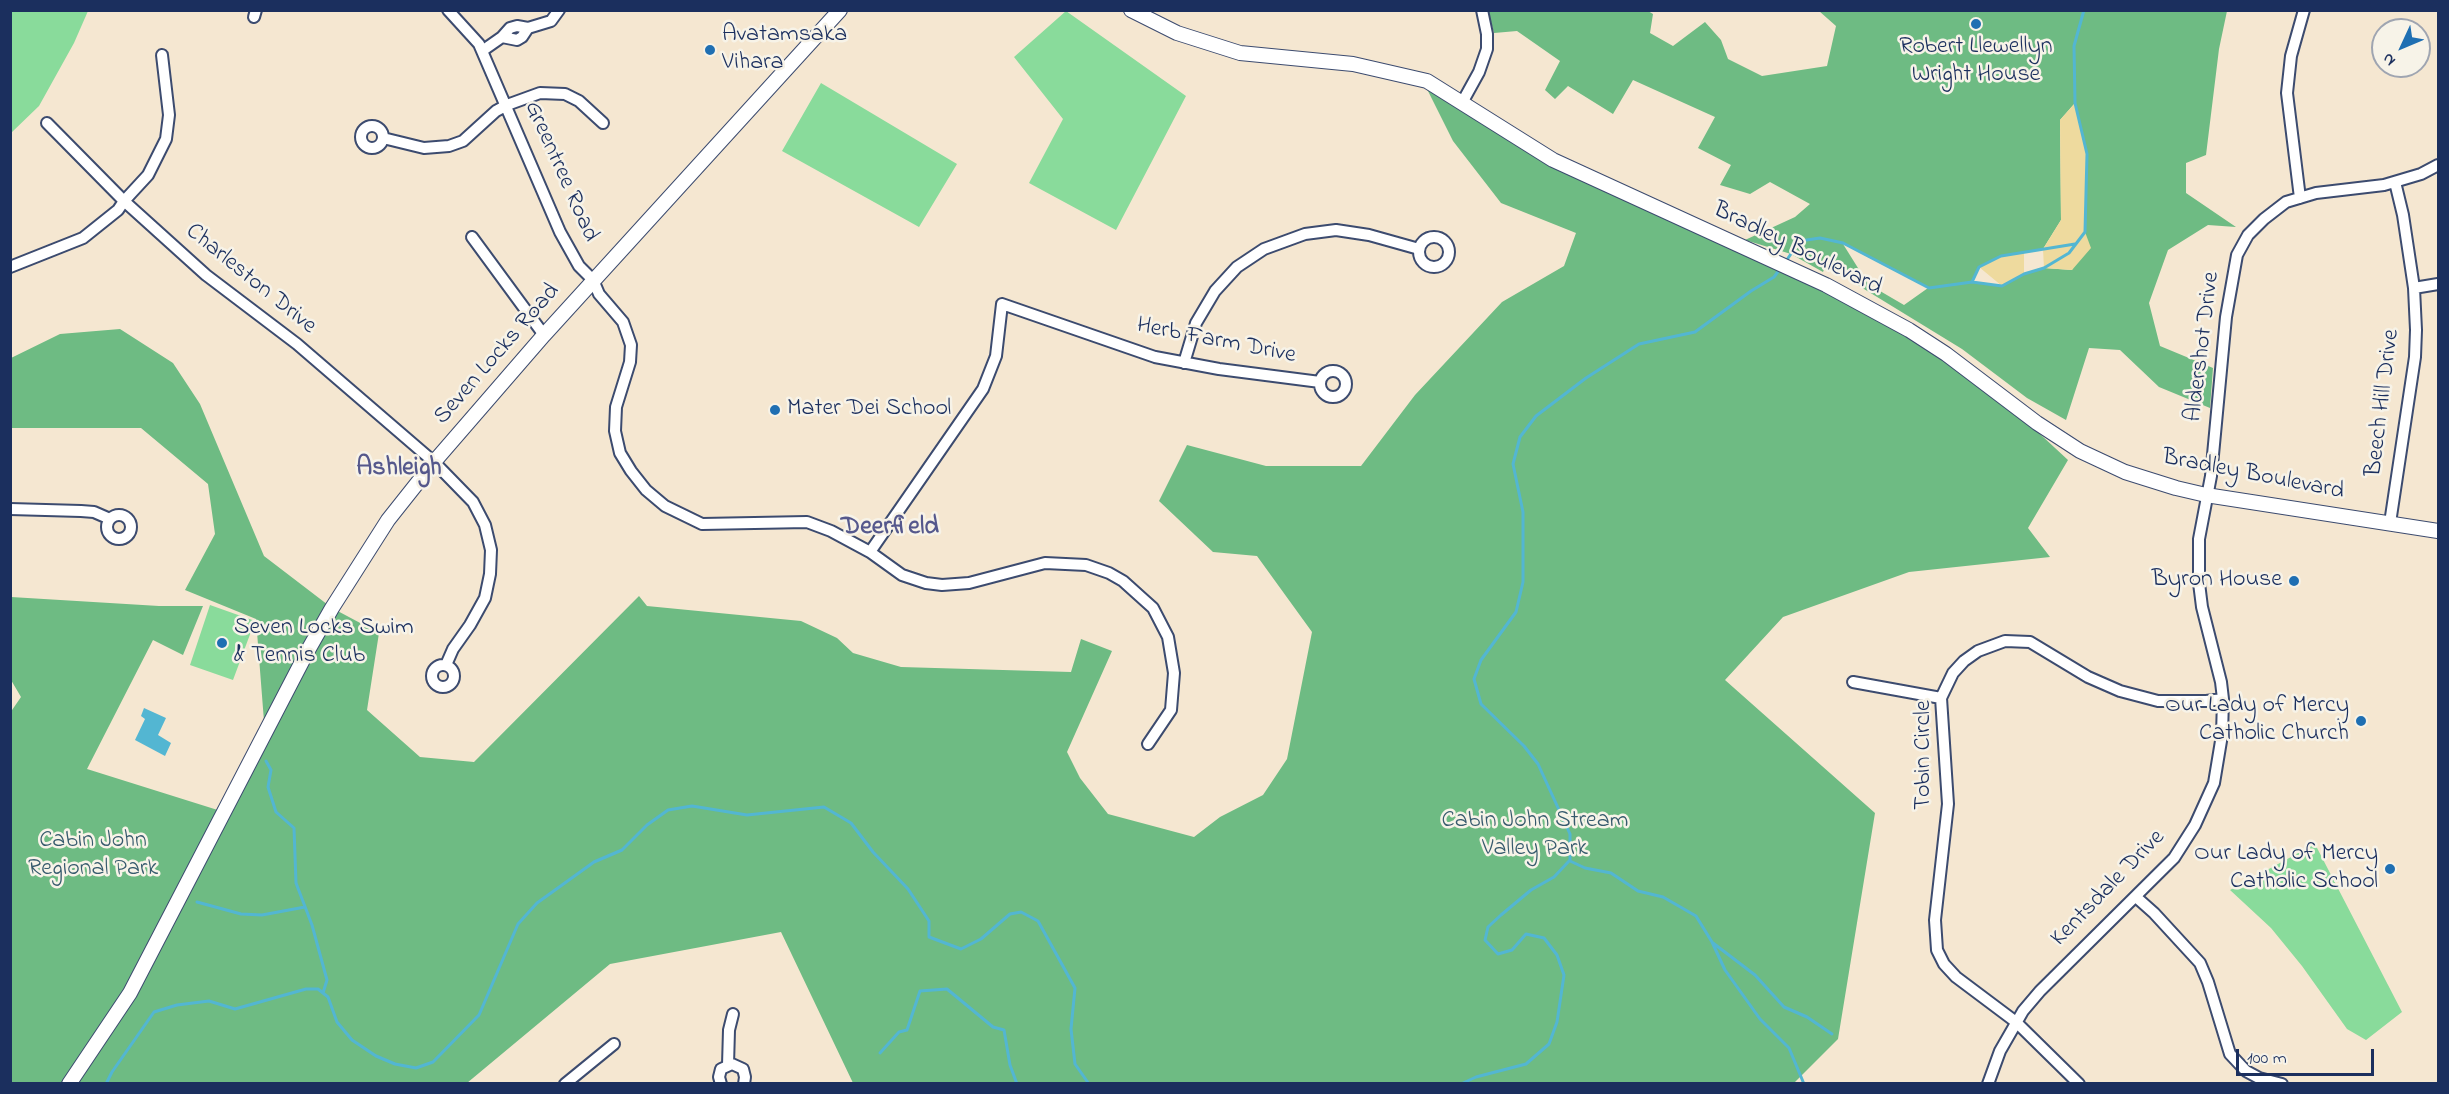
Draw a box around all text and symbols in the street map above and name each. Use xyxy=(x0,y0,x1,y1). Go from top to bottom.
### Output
marker: Robert Llewellyn Wright House xyxy=(1969,17,1983,31)
north arrow xyxy=(2371,18,2431,78)
place label: Avatamsaka Vihara xyxy=(722,22,847,78)
place label: Robert Llewellyn Wright House xyxy=(1899,34,2053,90)
marker: Avatamsaka Vihara xyxy=(703,43,717,57)
text: N xyxy=(2377,47,2402,71)
street label: Greentree Road xyxy=(516,97,604,247)
street label: Bradley Boulevard xyxy=(1708,197,1886,303)
street label: Charleston Drive xyxy=(179,218,321,342)
street label: Aldershot Drive xyxy=(2181,270,2227,424)
street label: Seven Locks Road xyxy=(429,279,567,431)
street label: Herb Farm Drive xyxy=(1134,312,1298,372)
street label: Beech Hill Drive xyxy=(2361,328,2407,478)
place label: Mater Dei School xyxy=(787,396,951,424)
marker: Mater Dei School xyxy=(768,403,782,417)
street label: Bradley Boulevard xyxy=(2160,444,2346,508)
district label: Ashleigh xyxy=(356,454,442,486)
district label: Deerfield xyxy=(841,513,939,545)
place label: Byron House xyxy=(2152,567,2282,595)
marker: Byron House xyxy=(2287,574,2301,588)
place label: Seven Locks Swim & Tennis Club xyxy=(234,615,414,671)
marker: Seven Locks Swim & Tennis Club xyxy=(215,636,229,650)
place label: Our Lady of Mercy Catholic Church xyxy=(2165,693,2349,749)
street label: Tobin Circle xyxy=(1911,700,1939,810)
marker: Our Lady of Mercy Catholic Church xyxy=(2354,714,2368,728)
park label: Cabin John Stream Valley Park xyxy=(1442,808,1628,864)
street label: Kentsdale Drive xyxy=(2046,824,2172,954)
park label: Cabin John Regional Park xyxy=(28,828,158,884)
place label: Our Lady of Mercy Catholic School xyxy=(2194,841,2378,897)
marker: Our Lady of Mercy Catholic School xyxy=(2383,862,2397,876)
scale bar xyxy=(2239,1037,2377,1075)
text: 100 m xyxy=(2247,1046,2287,1072)

